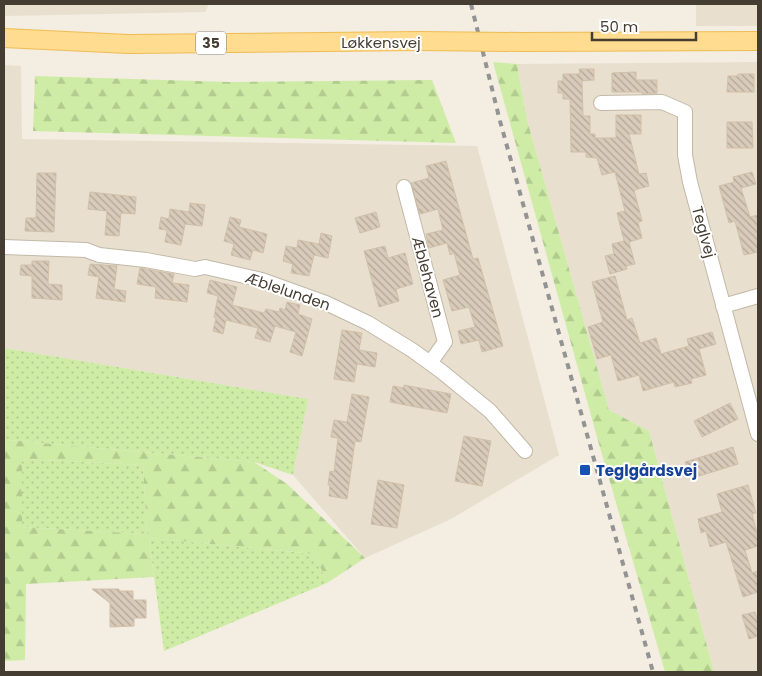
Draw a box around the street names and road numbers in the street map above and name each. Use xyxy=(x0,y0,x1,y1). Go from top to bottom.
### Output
road number: 35 xyxy=(196,32,226,54)
street label: Løkkensvej xyxy=(341,32,421,53)
street label: Teglvej xyxy=(687,204,721,260)
street label: Æblehaven xyxy=(407,234,449,320)
street label: Æblelunden xyxy=(243,267,333,315)

